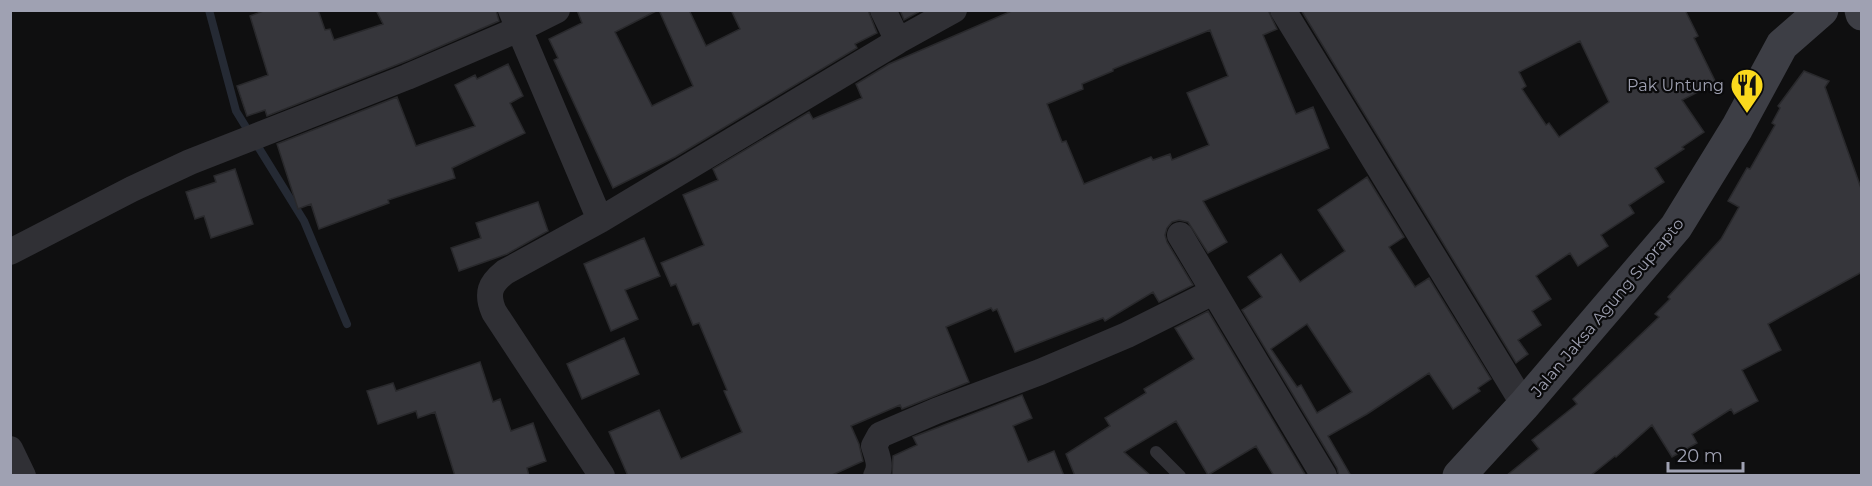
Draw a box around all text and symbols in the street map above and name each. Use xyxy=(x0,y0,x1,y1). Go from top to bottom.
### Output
restaurant icon: Pak Untung xyxy=(1729,67,1765,114)
place label: Pak Untung xyxy=(1627,76,1724,95)
street label: Jalan Jaksa Agung Suprapto xyxy=(1526,214,1688,401)
scale bar xyxy=(1668,435,1743,473)
text: 20 m xyxy=(1677,445,1723,467)

